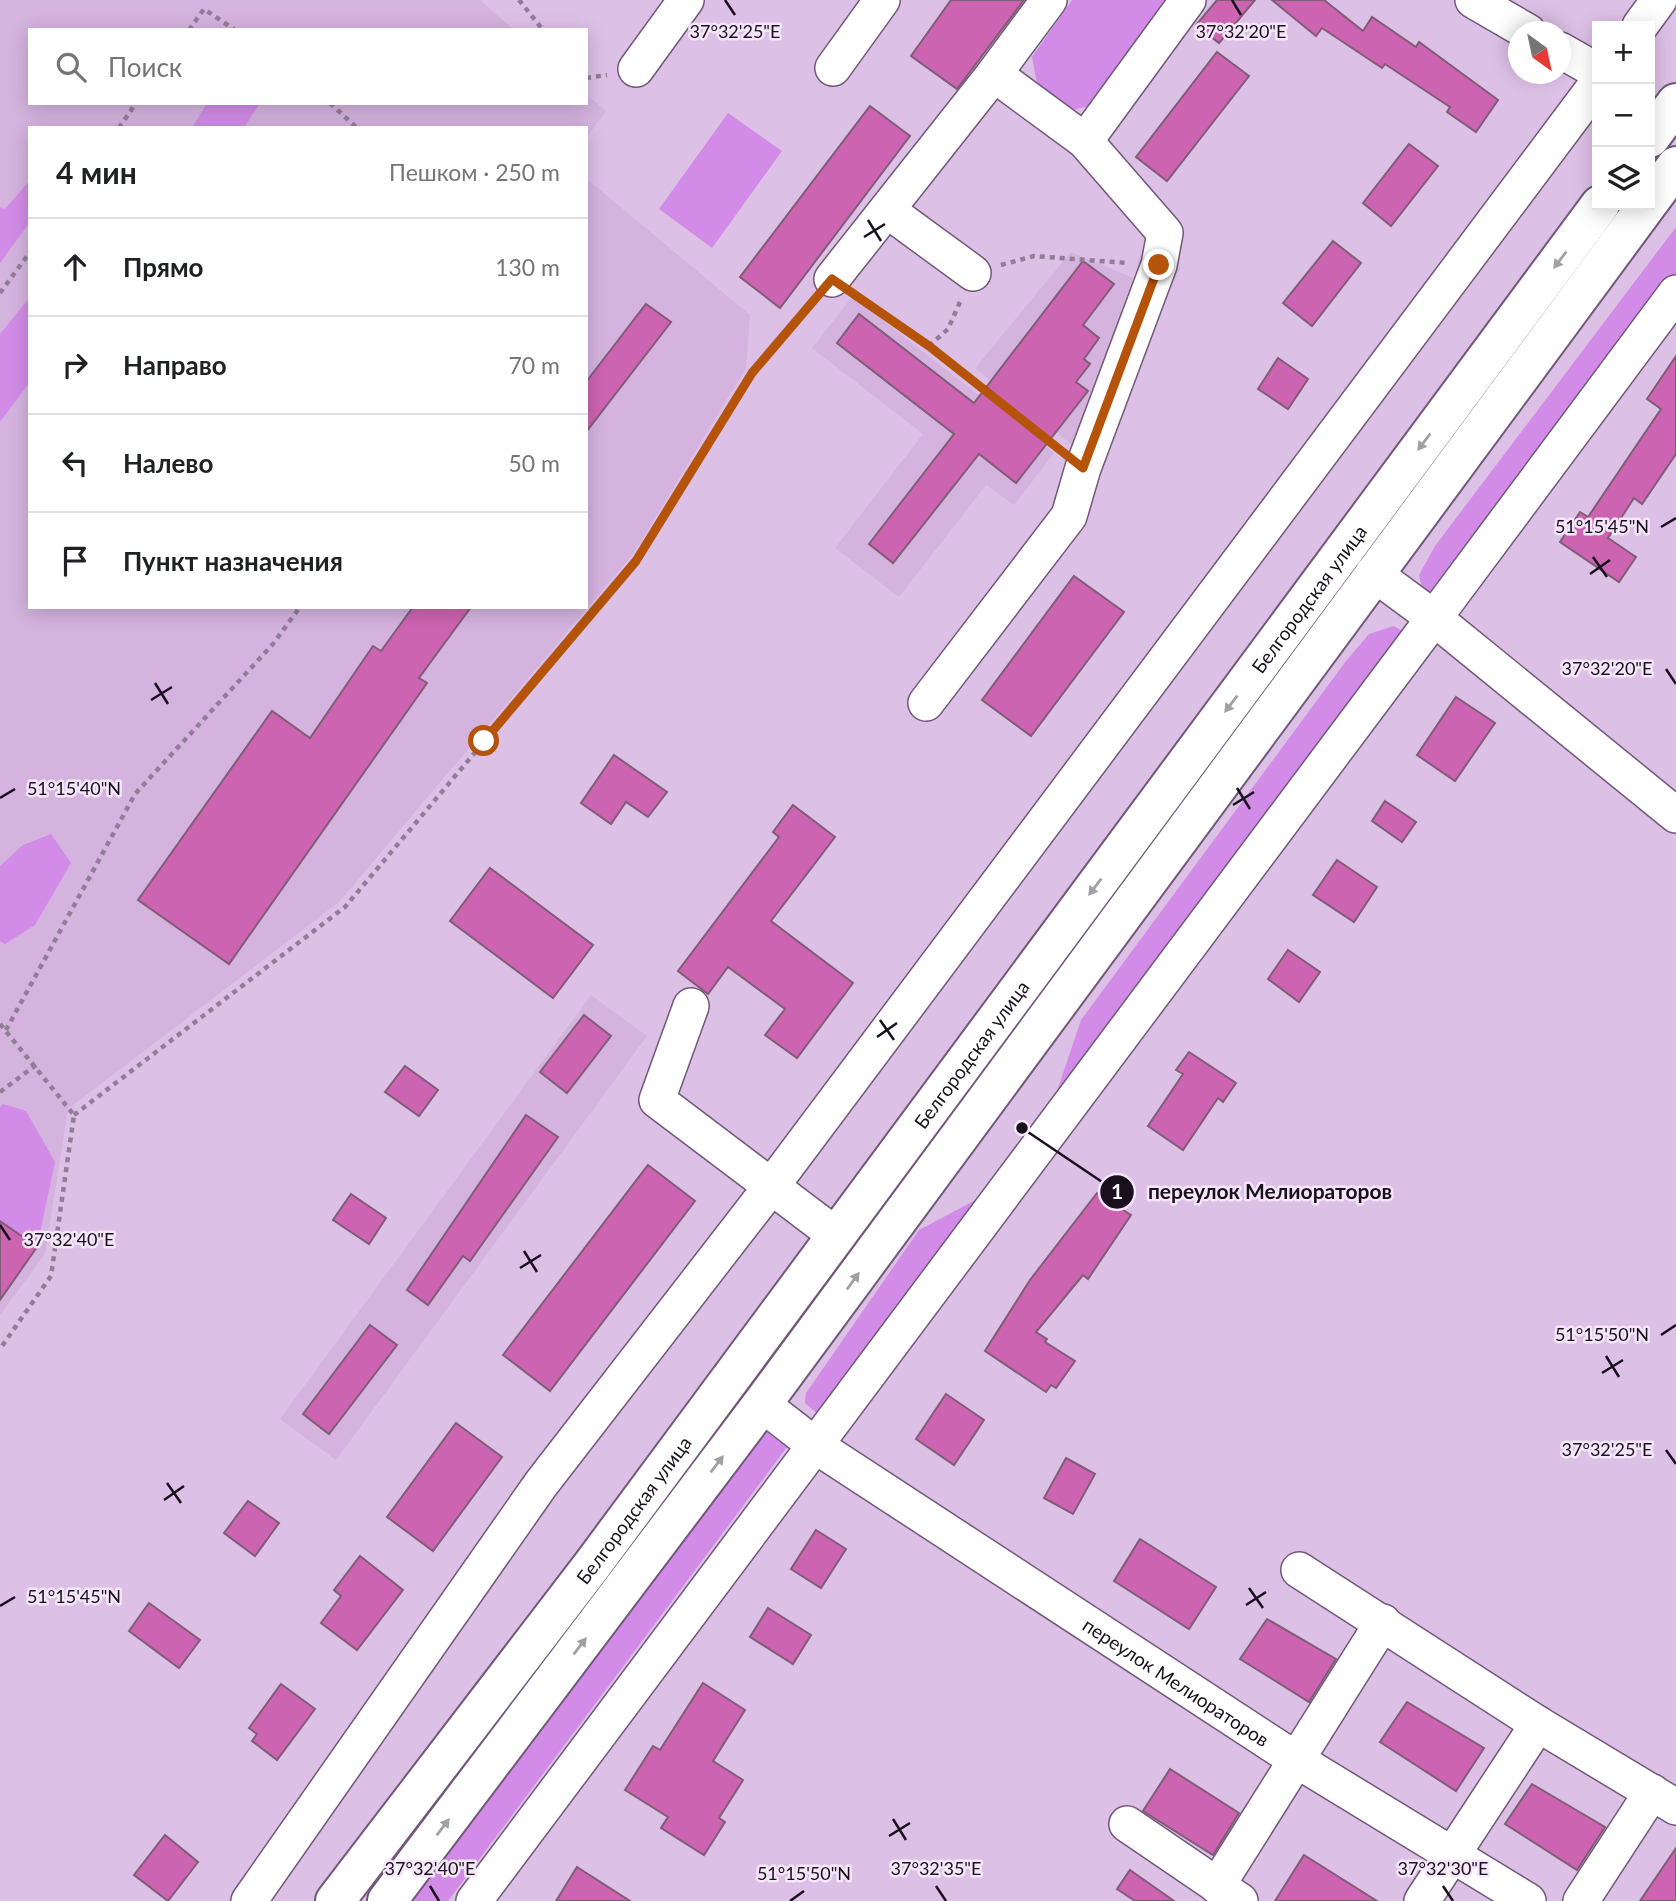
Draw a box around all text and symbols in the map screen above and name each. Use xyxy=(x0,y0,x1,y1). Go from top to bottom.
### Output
text: 37°32'25"E xyxy=(690,20,780,42)
text: 37°32'20"E xyxy=(1196,20,1286,42)
north arrow xyxy=(1508,21,1571,84)
map controls xyxy=(1592,21,1655,210)
button: + xyxy=(1592,21,1655,84)
search box xyxy=(28,28,588,105)
icon: search xyxy=(52,48,90,86)
text: Поиск xyxy=(108,51,182,83)
button: − xyxy=(1592,84,1655,147)
button: layers xyxy=(1592,147,1655,210)
text: 4 мин xyxy=(56,154,137,190)
text: Пешком · 250 m xyxy=(389,158,560,186)
icon: ahead xyxy=(56,248,94,286)
route end xyxy=(1143,249,1174,280)
one-way arrow xyxy=(1552,250,1567,268)
text: Прямо xyxy=(123,251,204,283)
text: 130 m xyxy=(495,253,560,281)
icon: right xyxy=(56,346,94,384)
text: Направо xyxy=(123,349,227,381)
text: 70 m xyxy=(509,351,560,379)
one-way arrow xyxy=(1417,433,1432,451)
icon: left xyxy=(56,444,94,482)
text: Налево xyxy=(123,447,213,479)
text: 50 m xyxy=(509,449,560,477)
text: 51°15'45"N xyxy=(1555,515,1649,537)
street label: Белгородская улица xyxy=(1246,520,1371,677)
icon: arrive xyxy=(56,542,94,580)
text: Пункт назначения xyxy=(123,545,343,577)
text: 37°32'20"E xyxy=(1562,657,1652,679)
one-way arrow xyxy=(1224,695,1238,713)
route start xyxy=(468,725,499,756)
text: 51°15'40"N xyxy=(27,777,121,799)
one-way arrow xyxy=(1089,878,1103,896)
street label: Белгородская улица xyxy=(908,976,1033,1133)
callout: переулок Мелиораторов xyxy=(1099,1171,1406,1213)
text: 1 xyxy=(1111,1178,1123,1203)
text: переулок Мелиораторов xyxy=(1148,1178,1392,1203)
text: 37°32'40"E xyxy=(24,1228,114,1250)
one-way arrow xyxy=(845,1272,859,1290)
text: 51°15'50"N xyxy=(1555,1323,1649,1345)
street label: Белгородская улица xyxy=(571,1431,696,1588)
text: 37°32'25"E xyxy=(1562,1438,1652,1460)
one-way arrow xyxy=(710,1455,724,1473)
text: 51°15'45"N xyxy=(27,1585,121,1607)
street label: переулок Мелиораторов xyxy=(1079,1612,1274,1751)
one-way arrow xyxy=(573,1637,588,1655)
one-way arrow xyxy=(436,1818,450,1836)
text: 37°32'40"E xyxy=(385,1857,475,1879)
text: 37°32'35"E xyxy=(891,1857,981,1879)
text: 37°32'30"E xyxy=(1398,1857,1488,1879)
text: 51°15'50"N xyxy=(757,1862,851,1884)

